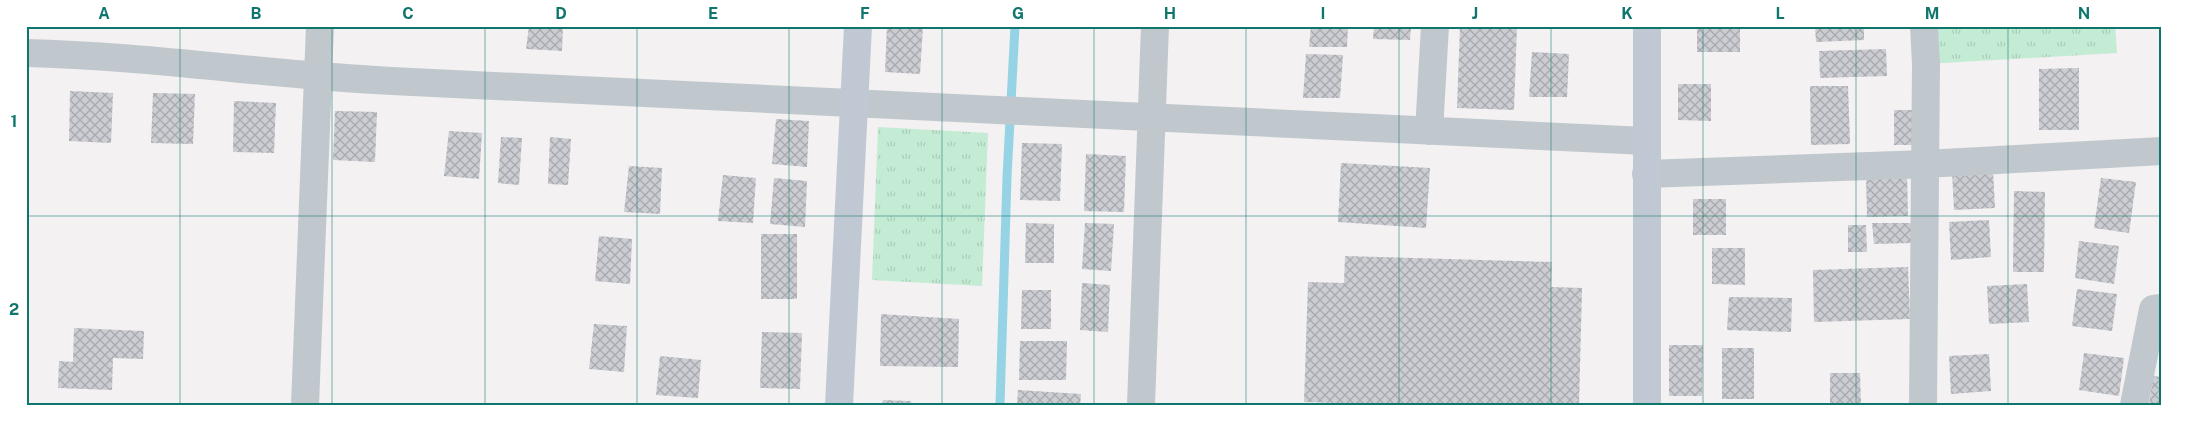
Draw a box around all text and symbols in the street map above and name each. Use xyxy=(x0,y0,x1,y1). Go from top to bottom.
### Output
text: A xyxy=(98,4,110,23)
text: B xyxy=(251,4,262,23)
text: C xyxy=(402,4,414,23)
text: D xyxy=(555,4,567,23)
text: E xyxy=(708,4,718,23)
text: F xyxy=(860,4,870,23)
text: G xyxy=(1012,4,1024,23)
text: H xyxy=(1164,4,1176,23)
text: I xyxy=(1321,4,1325,23)
text: J xyxy=(1472,4,1478,23)
text: K xyxy=(1621,4,1633,23)
text: L xyxy=(1775,4,1785,23)
text: M xyxy=(1925,4,1939,23)
text: N xyxy=(2078,4,2090,23)
text: 1 xyxy=(11,112,17,131)
text: 2 xyxy=(9,300,19,319)

